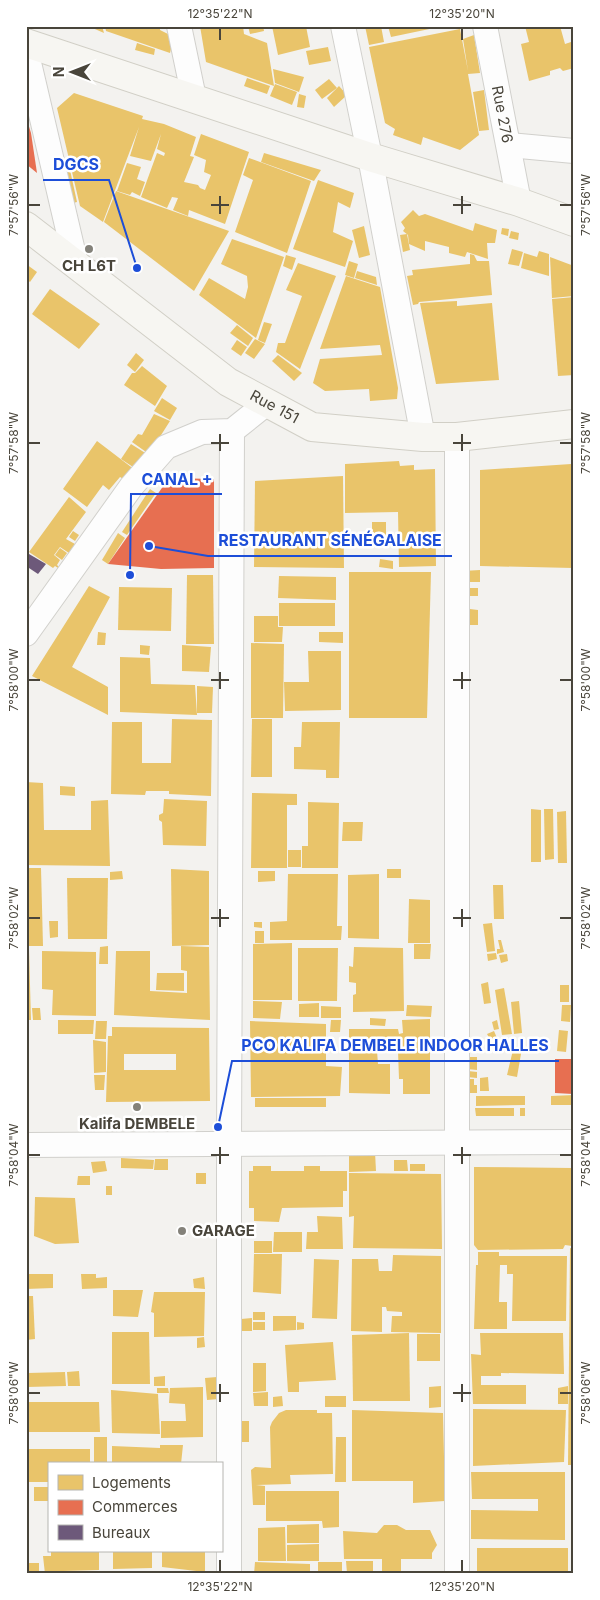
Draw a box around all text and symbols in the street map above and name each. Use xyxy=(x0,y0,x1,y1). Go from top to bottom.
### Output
text: 12°35'22"N xyxy=(187,6,253,21)
text: 12°35'20"N xyxy=(429,6,495,21)
north arrow xyxy=(48,48,98,98)
text: N xyxy=(50,67,67,77)
street label: Rue 276 xyxy=(488,84,517,145)
callout: DGCS xyxy=(43,149,109,180)
text: DGCS xyxy=(53,154,99,174)
text: 7°57'56"W xyxy=(6,174,21,236)
text: 7°57'56"W xyxy=(578,174,593,236)
marker: CH L6T xyxy=(83,243,95,255)
place label: CH L6T xyxy=(62,256,116,275)
street label: Rue 151 xyxy=(247,386,303,427)
text: 7°57'58"W xyxy=(6,412,21,474)
text: 7°57'58"W xyxy=(578,412,593,474)
callout: CANAL + xyxy=(131,463,222,494)
text: CANAL + xyxy=(141,469,213,489)
callout: RESTAURANT SÉNÉGALAISE xyxy=(208,525,452,556)
text: RESTAURANT SÉNÉGALAISE xyxy=(218,530,442,550)
text: 7°58'00"W xyxy=(6,648,21,712)
text: 7°58'00"W xyxy=(578,648,593,712)
text: 7°58'02"W xyxy=(6,886,21,949)
text: 7°58'02"W xyxy=(578,886,593,949)
callout: PCO KALIFA DEMBELE INDOOR HALLES xyxy=(232,1030,559,1061)
text: PCO KALIFA DEMBELE INDOOR HALLES xyxy=(241,1035,549,1055)
marker: Kalifa DEMBELE xyxy=(131,1101,143,1113)
place label: Kalifa DEMBELE xyxy=(79,1114,195,1133)
text: 7°58'04"W xyxy=(6,1123,21,1187)
text: 7°58'04"W xyxy=(578,1123,593,1187)
place label: GARAGE xyxy=(192,1221,255,1240)
marker: GARAGE xyxy=(176,1225,188,1237)
text: 7°58'06"W xyxy=(6,1361,21,1425)
text: 7°58'06"W xyxy=(578,1361,593,1425)
legend xyxy=(48,1462,222,1552)
text: Logements xyxy=(92,1473,171,1492)
text: Commerces xyxy=(92,1497,178,1516)
text: Bureaux xyxy=(92,1523,150,1542)
text: 12°35'22"N xyxy=(187,1579,253,1594)
text: 12°35'20"N xyxy=(429,1579,495,1594)

